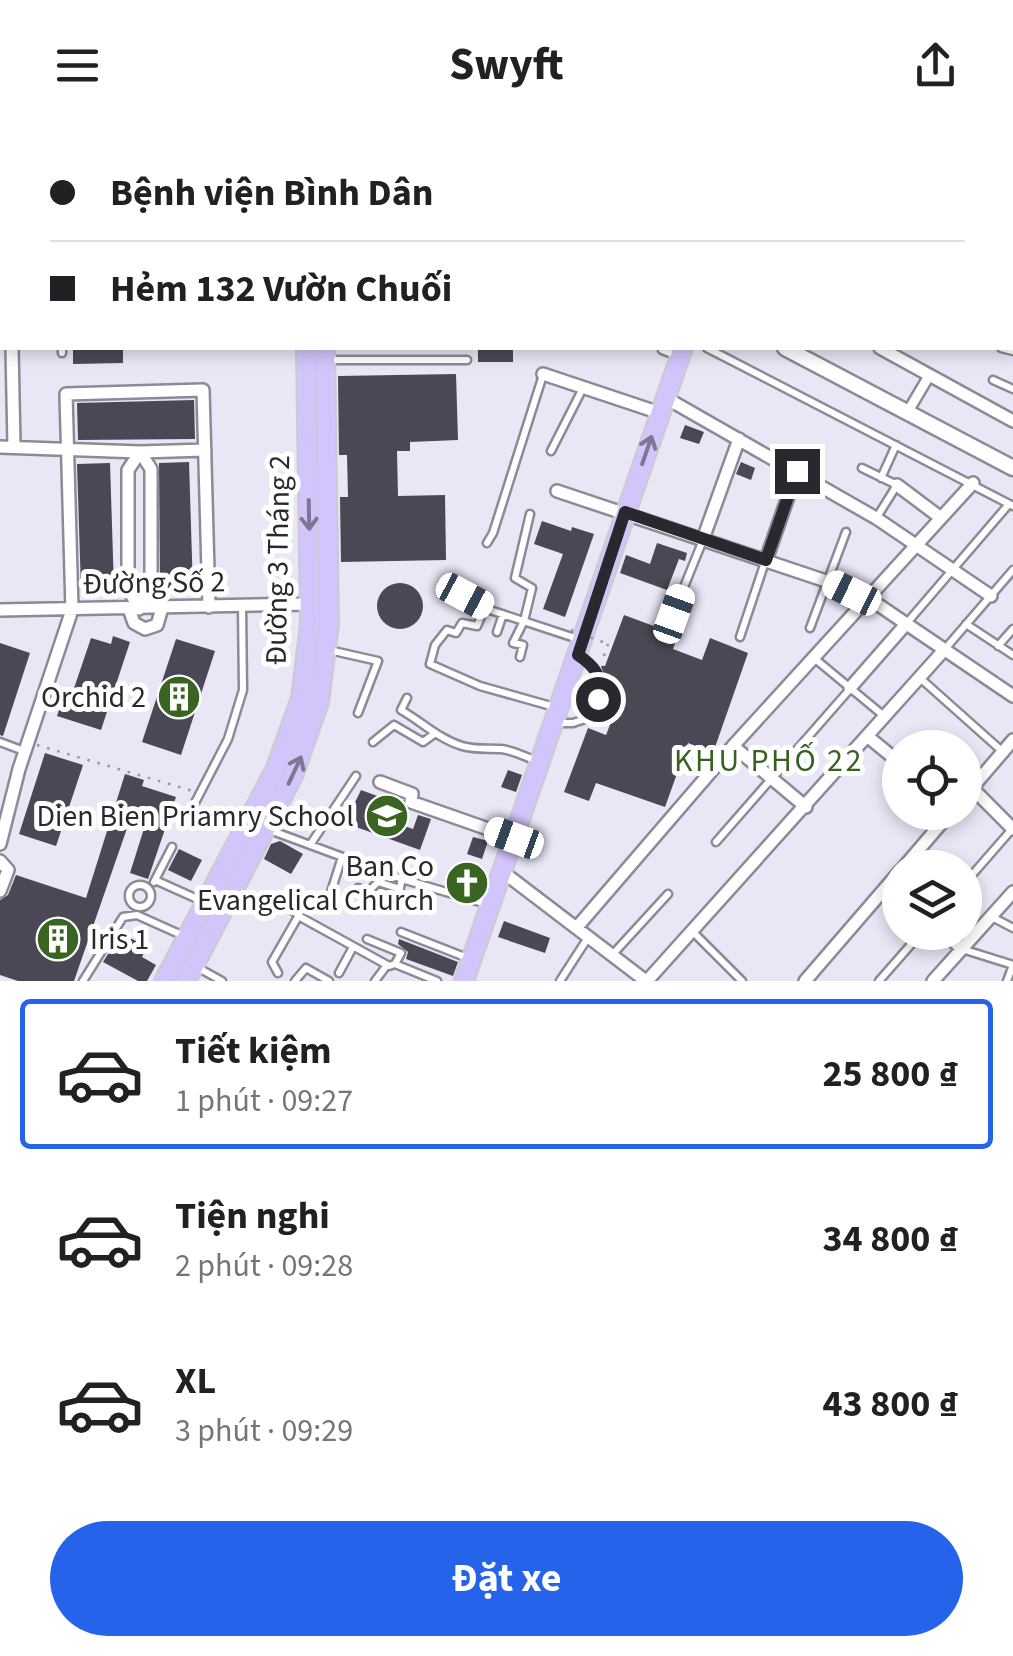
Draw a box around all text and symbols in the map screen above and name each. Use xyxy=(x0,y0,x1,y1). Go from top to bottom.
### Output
text: Swyft xyxy=(449,33,564,97)
icon: menu xyxy=(50,38,105,93)
icon: share xyxy=(908,38,963,93)
text: Bệnh viện Bình Dân xyxy=(110,166,434,220)
text: Hẻm 132 Vườn Chuối xyxy=(110,262,452,316)
one-way arrow xyxy=(639,435,657,466)
route end xyxy=(775,449,820,494)
street label: Đường 3 Tháng 2 xyxy=(255,455,301,665)
one-way arrow xyxy=(299,498,318,530)
street label: Đường Số 2 xyxy=(82,560,226,606)
car xyxy=(818,566,886,620)
car xyxy=(431,569,499,623)
car xyxy=(650,581,698,647)
building icon: Orchid 2 xyxy=(156,674,202,720)
place label: Orchid 2 xyxy=(41,676,146,719)
route start xyxy=(576,677,621,722)
map controls xyxy=(882,730,982,950)
button: locate xyxy=(882,730,982,830)
district label: KHU PHỐ 22 xyxy=(674,738,864,784)
one-way arrow xyxy=(287,756,306,786)
school or university icon: Dien Bien Priamry School xyxy=(364,793,410,839)
place label: Dien Bien Priamry School xyxy=(36,795,354,838)
car xyxy=(481,814,547,862)
place label: Ban Co Evangelical Church xyxy=(197,845,434,922)
button: layers xyxy=(882,850,982,950)
church icon: Ban Co Evangelical Church xyxy=(444,860,490,906)
building icon: Iris 1 xyxy=(35,916,81,962)
place label: Iris 1 xyxy=(90,918,149,961)
text: Tiết kiệm xyxy=(175,1024,332,1078)
icon: car xyxy=(55,1029,145,1119)
text: 25 800 ₫ xyxy=(822,1047,958,1101)
text: 1 phút · 09:27 xyxy=(175,1078,353,1124)
text: Tiện nghi xyxy=(175,1189,330,1243)
icon: car xyxy=(55,1194,145,1284)
text: 34 800 ₫ xyxy=(822,1212,958,1266)
text: 2 phút · 09:28 xyxy=(175,1243,353,1289)
text: XL xyxy=(175,1354,216,1408)
icon: car xyxy=(55,1359,145,1449)
text: 43 800 ₫ xyxy=(822,1377,958,1431)
text: 3 phút · 09:29 xyxy=(175,1408,353,1454)
button: Đặt xe xyxy=(50,1521,963,1636)

